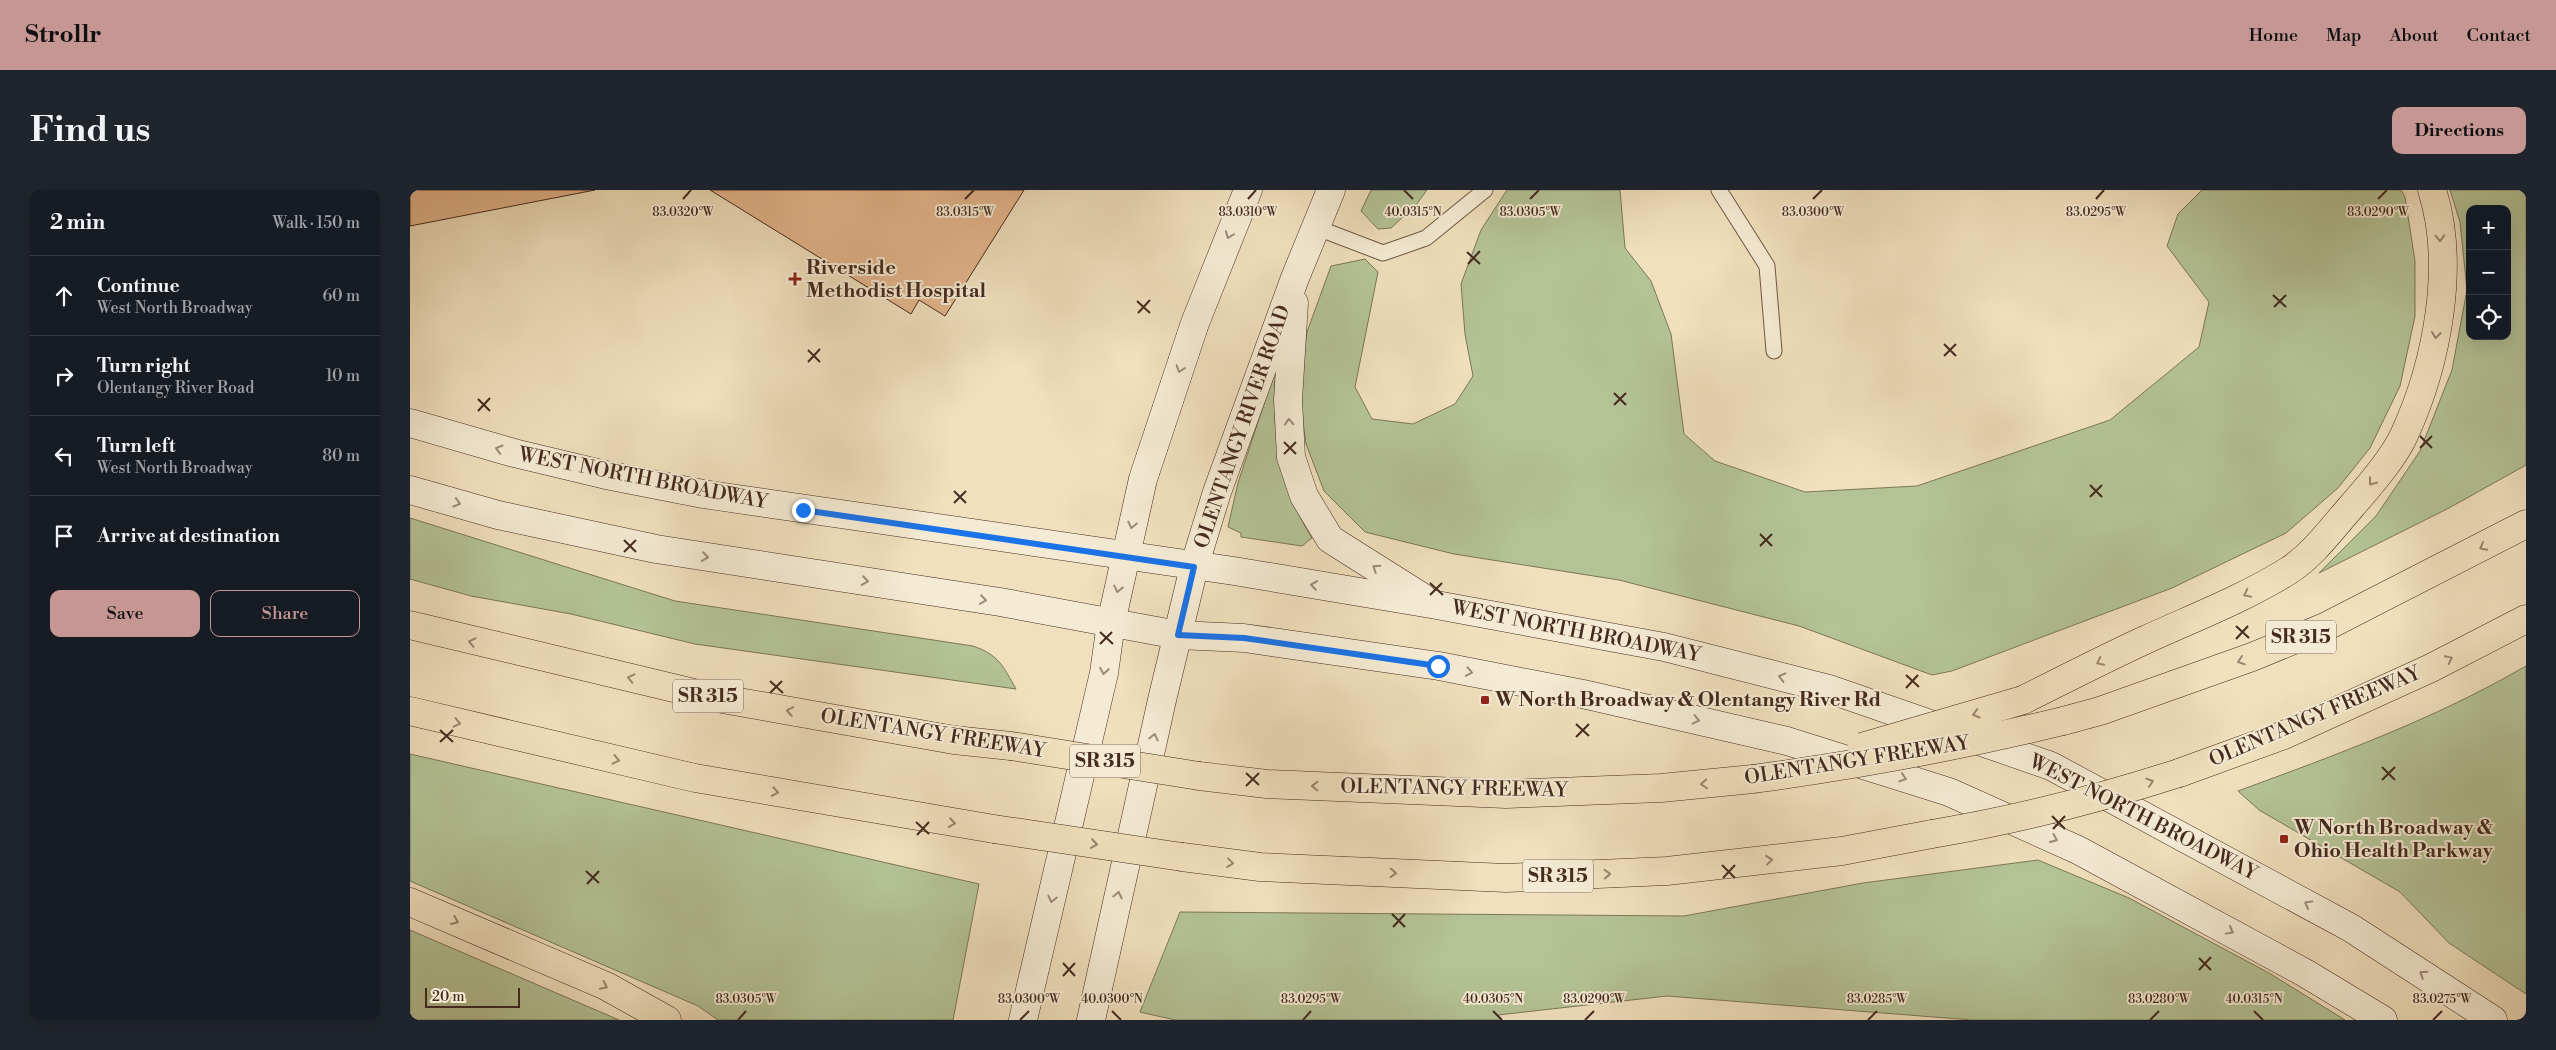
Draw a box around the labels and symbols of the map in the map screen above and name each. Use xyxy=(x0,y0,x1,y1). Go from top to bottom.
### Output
text: 83.0320°W xyxy=(652,205,715,220)
text: 83.0315°W xyxy=(936,205,995,220)
text: 83.0310°W xyxy=(1219,205,1279,220)
text: 40.0315°N xyxy=(1384,205,1442,220)
text: 83.0305°W xyxy=(1499,205,1562,220)
text: 83.0300°W xyxy=(1782,205,1845,220)
text: 83.0295°W xyxy=(2066,205,2127,220)
text: 83.0290°W xyxy=(2347,205,2410,220)
one-way arrow xyxy=(1225,230,1235,239)
one-way arrow xyxy=(2435,234,2446,242)
place label: Riverside Methodist Hospital xyxy=(806,256,987,304)
marker: Riverside Methodist Hospital xyxy=(788,272,802,286)
street label: OLENTANGY RIVER ROAD xyxy=(1190,302,1296,552)
one-way arrow xyxy=(2431,332,2442,340)
one-way arrow xyxy=(1175,365,1185,373)
one-way arrow xyxy=(1284,418,1295,426)
street label: WEST NORTH BROADWAY xyxy=(515,442,770,516)
one-way arrow xyxy=(495,445,504,455)
one-way arrow xyxy=(2369,476,2377,485)
one-way arrow xyxy=(452,498,460,508)
route end xyxy=(792,499,815,522)
one-way arrow xyxy=(1127,520,1138,529)
one-way arrow xyxy=(2479,541,2488,551)
one-way arrow xyxy=(700,551,709,561)
one-way arrow xyxy=(1372,565,1381,574)
one-way arrow xyxy=(861,576,870,586)
one-way arrow xyxy=(1310,580,1318,590)
one-way arrow xyxy=(1114,585,1124,594)
one-way arrow xyxy=(2243,588,2252,598)
one-way arrow xyxy=(979,594,987,604)
street label: WEST NORTH BROADWAY xyxy=(1448,595,1703,669)
road number: SR 315 xyxy=(2266,621,2336,654)
one-way arrow xyxy=(468,637,477,648)
route start xyxy=(1427,655,1450,678)
one-way arrow xyxy=(2238,655,2246,665)
one-way arrow xyxy=(2444,655,2453,665)
one-way arrow xyxy=(2096,656,2105,666)
street label: OLENTANGY FREEWAY xyxy=(2205,661,2425,773)
one-way arrow xyxy=(1464,666,1473,677)
one-way arrow xyxy=(1099,667,1110,676)
one-way arrow xyxy=(1777,672,1786,683)
one-way arrow xyxy=(626,673,635,684)
road number: SR 315 xyxy=(673,680,743,712)
place label: W North Broadway & Olentangy River Rd xyxy=(1494,688,1882,713)
marker: W North Broadway & Olentangy River Rd xyxy=(1479,694,1491,706)
street label: OLENTANGY FREEWAY xyxy=(819,704,1048,764)
one-way arrow xyxy=(785,706,794,716)
one-way arrow xyxy=(1972,709,1981,719)
one-way arrow xyxy=(1692,715,1701,725)
one-way arrow xyxy=(453,717,462,728)
street label: OLENTANGY FREEWAY xyxy=(1743,731,1972,791)
one-way arrow xyxy=(1148,733,1158,741)
road number: SR 315 xyxy=(1070,744,1140,778)
street label: WEST NORTH BROADWAY xyxy=(2024,749,2262,887)
one-way arrow xyxy=(611,754,620,765)
one-way arrow xyxy=(1899,772,1907,782)
street label: OLENTANGY FREEWAY xyxy=(1340,775,1569,803)
one-way arrow xyxy=(1700,778,1708,789)
one-way arrow xyxy=(2145,778,2154,788)
one-way arrow xyxy=(1310,781,1318,792)
one-way arrow xyxy=(770,787,779,797)
place label: W North Broadway & Ohio Health Parkway xyxy=(2293,816,2494,864)
one-way arrow xyxy=(948,818,956,828)
one-way arrow xyxy=(2049,832,2058,843)
marker: W North Broadway & Ohio Health Parkway xyxy=(2278,833,2290,845)
one-way arrow xyxy=(1090,838,1098,849)
one-way arrow xyxy=(1766,855,1774,866)
one-way arrow xyxy=(1227,857,1235,868)
road number: SR 315 xyxy=(1523,859,1593,892)
one-way arrow xyxy=(1389,867,1397,878)
one-way arrow xyxy=(1604,868,1612,879)
one-way arrow xyxy=(1112,891,1123,900)
one-way arrow xyxy=(1047,894,1058,903)
one-way arrow xyxy=(2304,901,2313,911)
one-way arrow xyxy=(450,915,459,926)
one-way arrow xyxy=(2225,924,2234,934)
one-way arrow xyxy=(2420,970,2429,980)
one-way arrow xyxy=(599,980,608,990)
scale bar xyxy=(425,985,520,1008)
text: 83.0305°W xyxy=(715,992,778,1007)
text: 83.0300°W xyxy=(998,992,1061,1007)
text: 40.0300°N xyxy=(1081,992,1143,1007)
text: 83.0295°W xyxy=(1281,992,1342,1007)
text: 40.0305°N xyxy=(1463,992,1523,1007)
text: 83.0290°W xyxy=(1563,992,1626,1007)
text: 83.0285°W xyxy=(1847,992,1908,1007)
text: 83.0280°W xyxy=(2128,992,2191,1007)
text: 40.0315°N xyxy=(2225,992,2283,1007)
text: 83.0275°W xyxy=(2413,992,2473,1007)

